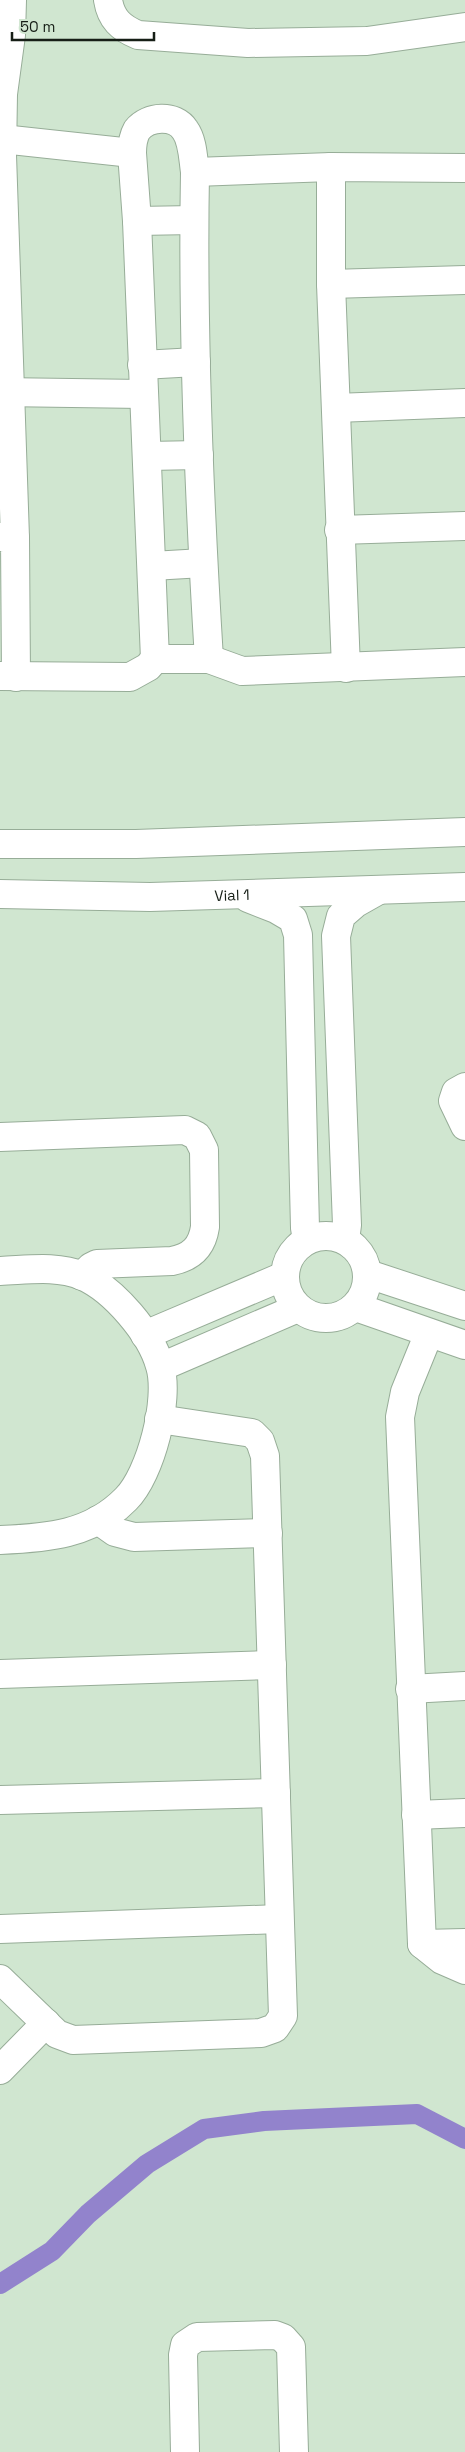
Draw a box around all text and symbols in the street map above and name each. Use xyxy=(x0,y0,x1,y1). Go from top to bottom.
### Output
scale bar xyxy=(12,10,155,42)
text: 50 m xyxy=(20,17,55,36)
street label: Vial 1 xyxy=(214,884,250,904)

